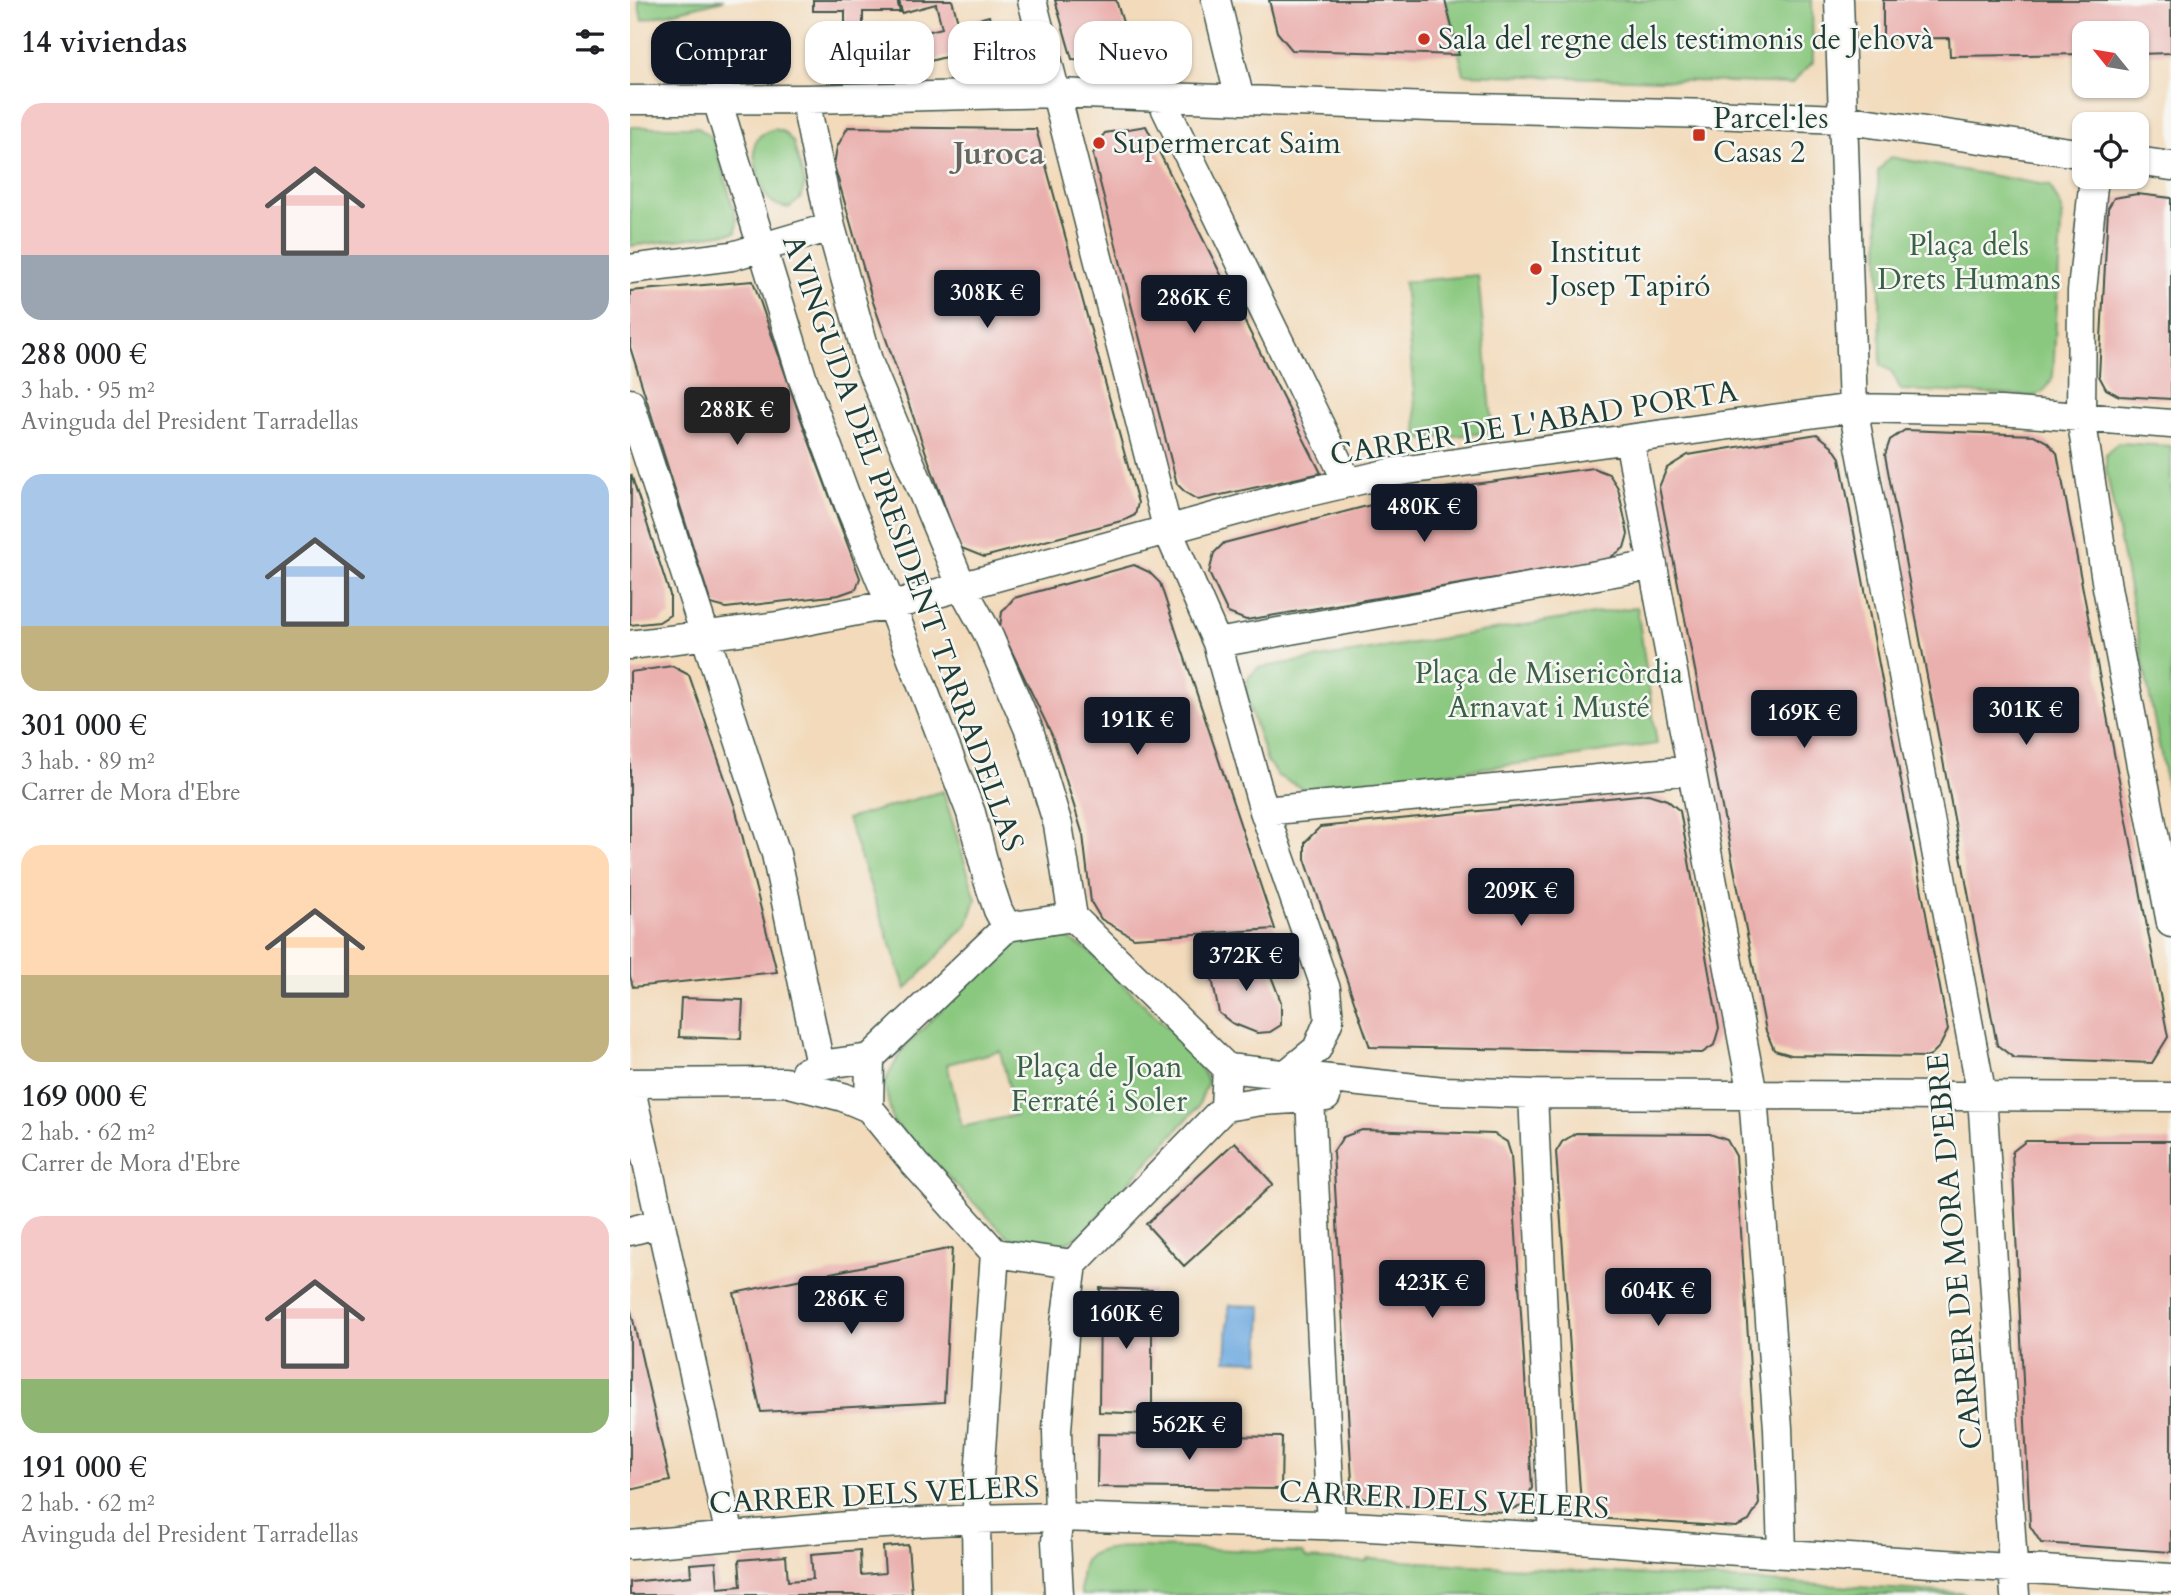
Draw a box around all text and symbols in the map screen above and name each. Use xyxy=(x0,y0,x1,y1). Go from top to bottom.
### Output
place label: Sala del regne dels testimonis de Jehovà xyxy=(1438,19,1934,60)
chip: Comprar xyxy=(651,21,791,84)
chip: Alquilar xyxy=(805,21,934,84)
chip: Filtros xyxy=(948,21,1060,84)
chip: Nuevo xyxy=(1074,21,1192,84)
north arrow xyxy=(2072,21,2149,98)
map controls xyxy=(2072,21,2149,189)
text: 14 viviendas xyxy=(21,22,187,63)
icon: filters xyxy=(571,23,609,61)
marker: Sala del regne dels testimonis de Jehovà xyxy=(1416,31,1432,47)
place label: Parcel·les Casas 2 xyxy=(1713,98,1829,173)
button: locate xyxy=(2072,112,2149,189)
place label: Supermercat Saim xyxy=(1113,123,1342,164)
marker: Parcel·les Casas 2 xyxy=(1691,127,1707,143)
district label: Juroca xyxy=(949,132,1045,176)
marker: Supermercat Saim xyxy=(1091,135,1107,151)
icon: home xyxy=(252,148,378,274)
park label: Plaça dels Drets Humans xyxy=(1877,225,2061,300)
street label: AVINGUDA DEL PRESIDENT TARRADELLAS xyxy=(772,229,1034,857)
place label: Institut Josep Tapiró xyxy=(1546,232,1711,307)
marker: Institut Josep Tapiró xyxy=(1528,261,1544,277)
pin: 308K € xyxy=(930,270,1044,330)
pin: 286K € xyxy=(1137,276,1251,335)
text: 308K € xyxy=(950,277,1024,308)
text: 286K € xyxy=(1157,282,1231,313)
text: 288 000 € xyxy=(21,334,147,375)
street label: CARRER DE L'ABAD PORTA xyxy=(1327,370,1742,476)
text: 3 hab. · 95 m² xyxy=(21,375,155,406)
pin: 288K € xyxy=(680,388,794,447)
text: 288K € xyxy=(700,394,774,425)
text: Avinguda del President Tarradellas xyxy=(21,406,358,437)
pin: 480K € xyxy=(1367,484,1481,544)
text: 480K € xyxy=(1387,491,1461,522)
icon: home xyxy=(252,519,378,645)
park label: Plaça de Misericòrdia Arnavat i Musté xyxy=(1415,653,1683,728)
pin: 301K € xyxy=(1969,688,2083,747)
pin: 169K € xyxy=(1747,690,1861,750)
text: 301K € xyxy=(1989,694,2063,725)
text: 169K € xyxy=(1767,697,1841,728)
pin: 191K € xyxy=(1080,698,1194,757)
text: 191K € xyxy=(1100,704,1174,735)
text: 301 000 € xyxy=(21,705,147,746)
text: 3 hab. · 89 m² xyxy=(21,746,155,777)
text: Carrer de Mora d'Ebre xyxy=(21,777,241,808)
pin: 209K € xyxy=(1464,869,1578,928)
text: 209K € xyxy=(1484,875,1558,906)
icon: home xyxy=(252,890,378,1016)
pin: 372K € xyxy=(1189,934,1303,993)
text: 372K € xyxy=(1209,940,1283,971)
park label: Plaça de Joan Ferraté i Soler xyxy=(1011,1047,1187,1122)
street label: CARRER DE MORA D'EBRE xyxy=(1917,1051,1993,1451)
text: 169 000 € xyxy=(21,1076,147,1117)
text: 2 hab. · 62 m² xyxy=(21,1117,155,1148)
text: Carrer de Mora d'Ebre xyxy=(21,1148,241,1179)
pin: 423K € xyxy=(1375,1260,1489,1320)
icon: home xyxy=(252,1261,378,1387)
text: 423K € xyxy=(1395,1267,1469,1298)
pin: 604K € xyxy=(1601,1268,1715,1328)
text: 604K € xyxy=(1621,1275,1695,1306)
pin: 286K € xyxy=(794,1276,908,1336)
text: 286K € xyxy=(814,1283,888,1314)
pin: 160K € xyxy=(1069,1292,1183,1351)
text: 160K € xyxy=(1089,1298,1163,1329)
pin: 562K € xyxy=(1132,1402,1246,1462)
text: 562K € xyxy=(1152,1409,1226,1440)
text: 191 000 € xyxy=(21,1447,147,1488)
street label: CARRER DELS VELERS xyxy=(708,1466,1040,1524)
street label: CARRER DELS VELERS xyxy=(1278,1471,1610,1529)
text: 2 hab. · 62 m² xyxy=(21,1488,155,1519)
text: Avinguda del President Tarradellas xyxy=(21,1519,358,1550)

